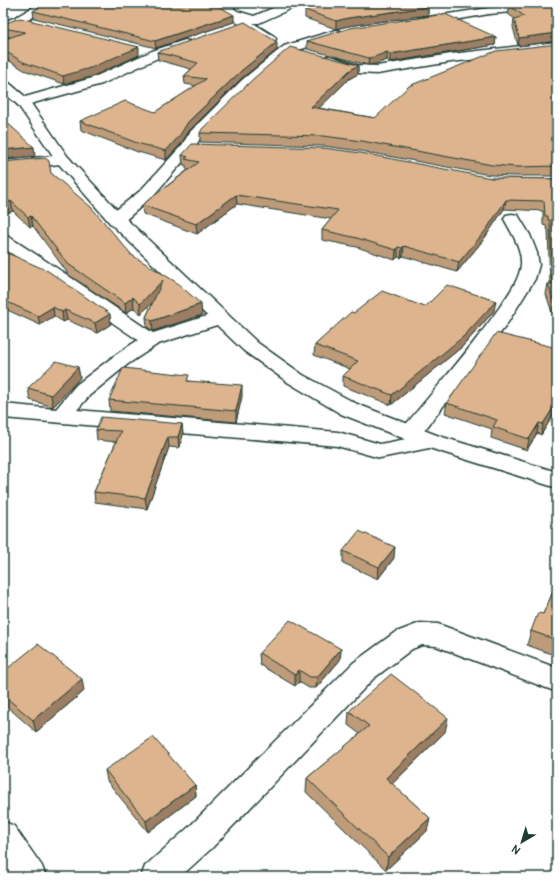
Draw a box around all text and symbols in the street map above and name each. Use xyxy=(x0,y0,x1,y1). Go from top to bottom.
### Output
north arrow xyxy=(502,822,542,862)
text: N xyxy=(509,842,523,857)

